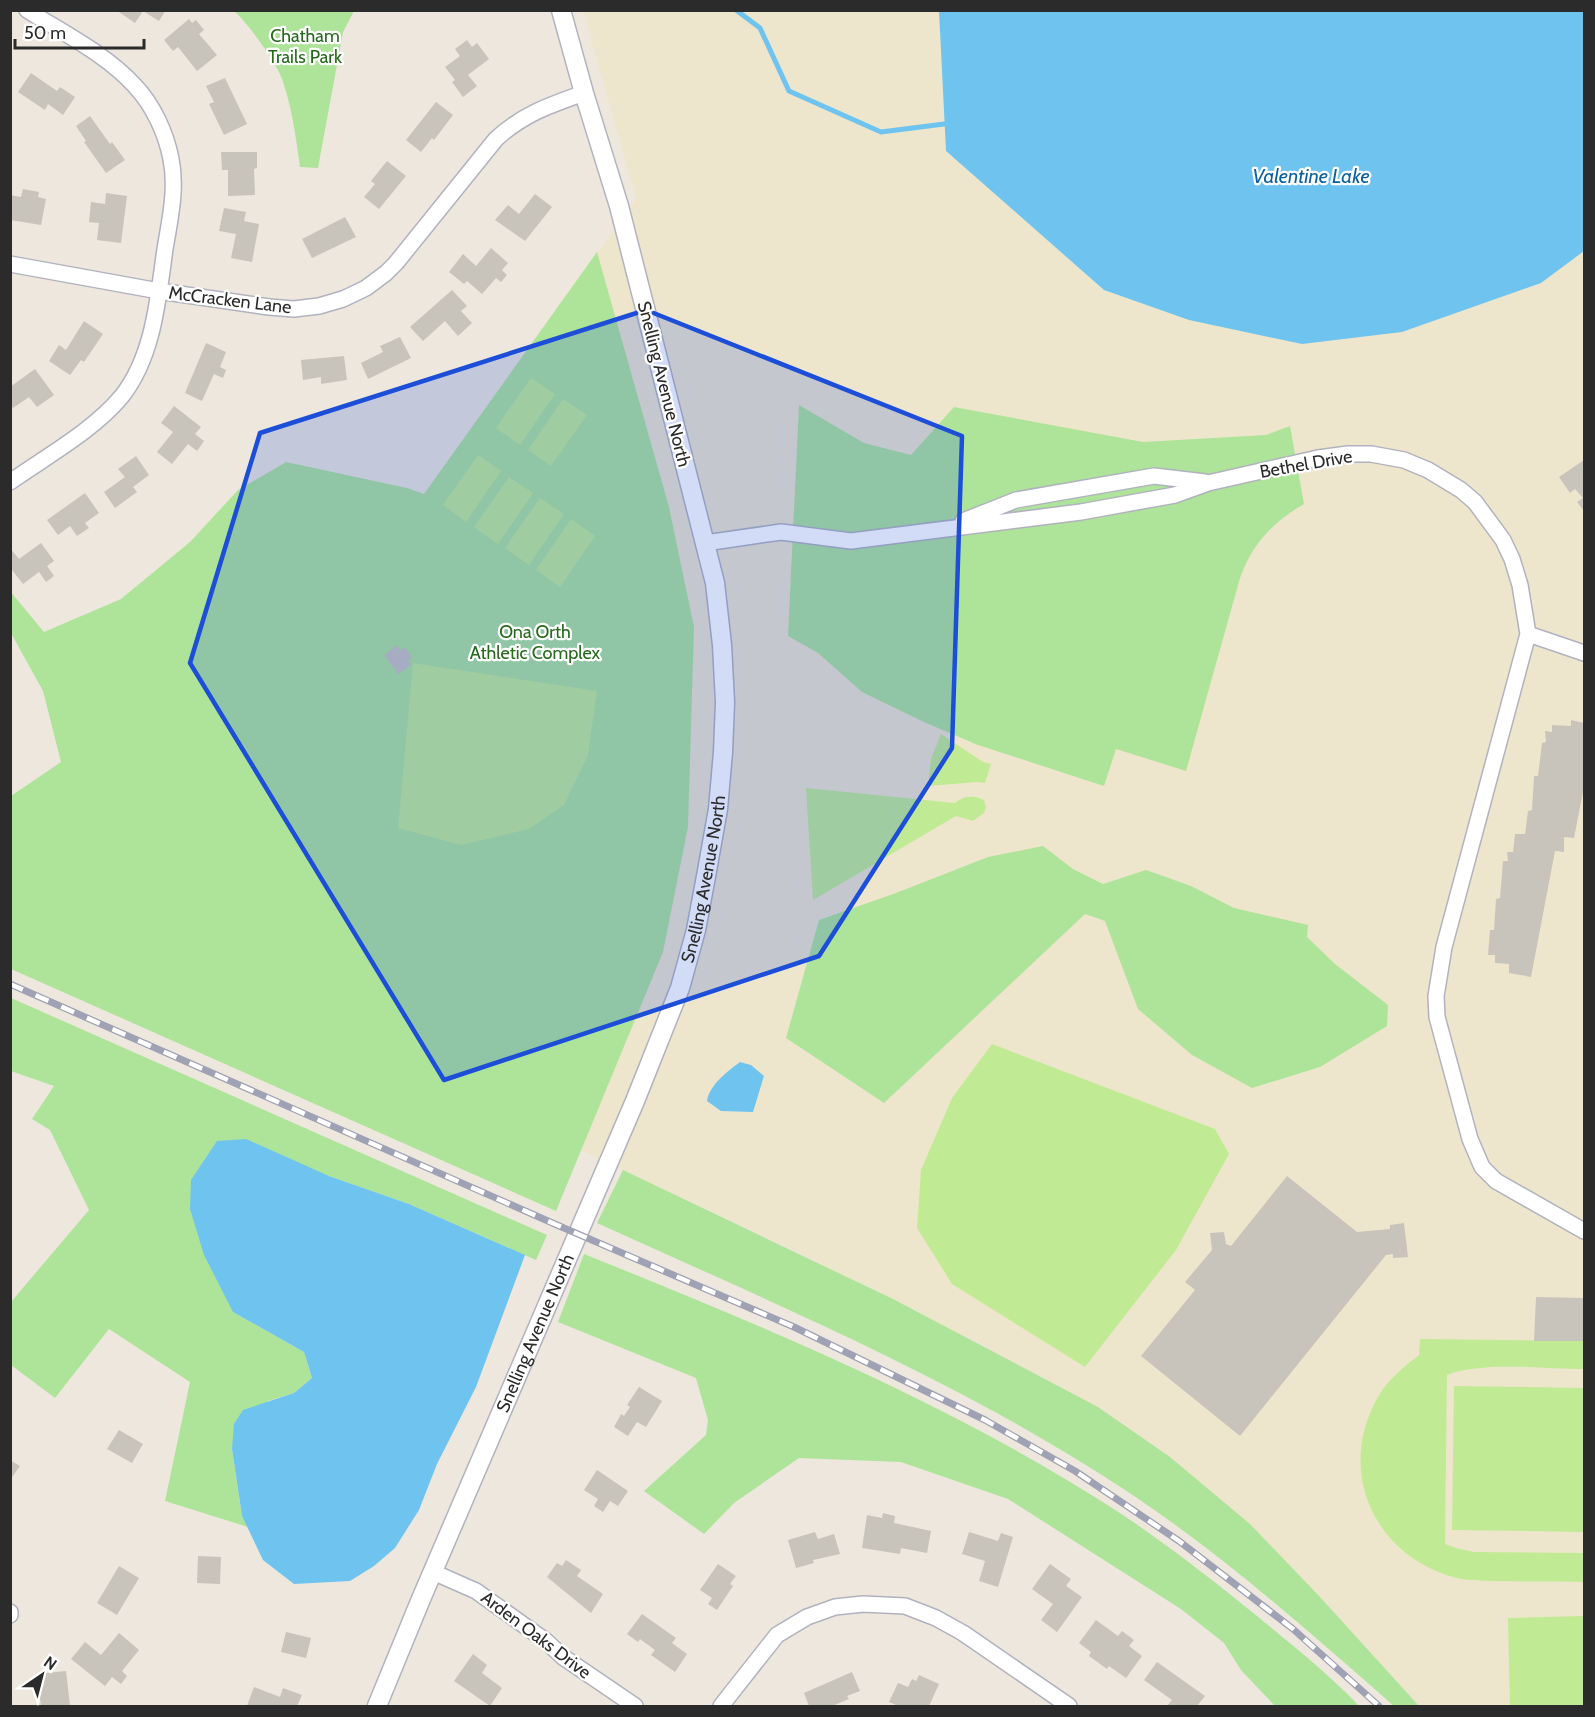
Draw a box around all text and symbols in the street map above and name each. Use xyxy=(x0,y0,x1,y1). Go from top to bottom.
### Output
scale bar xyxy=(15,12,144,50)
text: 50 m xyxy=(24,22,66,44)
park label: Chatham Trails Park xyxy=(268,25,343,68)
water label: Valentine Lake xyxy=(1252,164,1370,188)
street label: McCracken Lane xyxy=(167,282,293,318)
street label: Snelling Avenue North xyxy=(633,299,695,469)
street label: Bethel Drive xyxy=(1258,445,1354,483)
park label: Ona Orth Athletic Complex xyxy=(470,621,601,664)
street label: Snelling Avenue North xyxy=(676,795,730,965)
street label: Snelling Avenue North xyxy=(492,1251,579,1416)
street label: Arden Oaks Drive xyxy=(477,1586,595,1684)
north arrow xyxy=(12,1645,72,1705)
text: N xyxy=(40,1652,60,1674)

